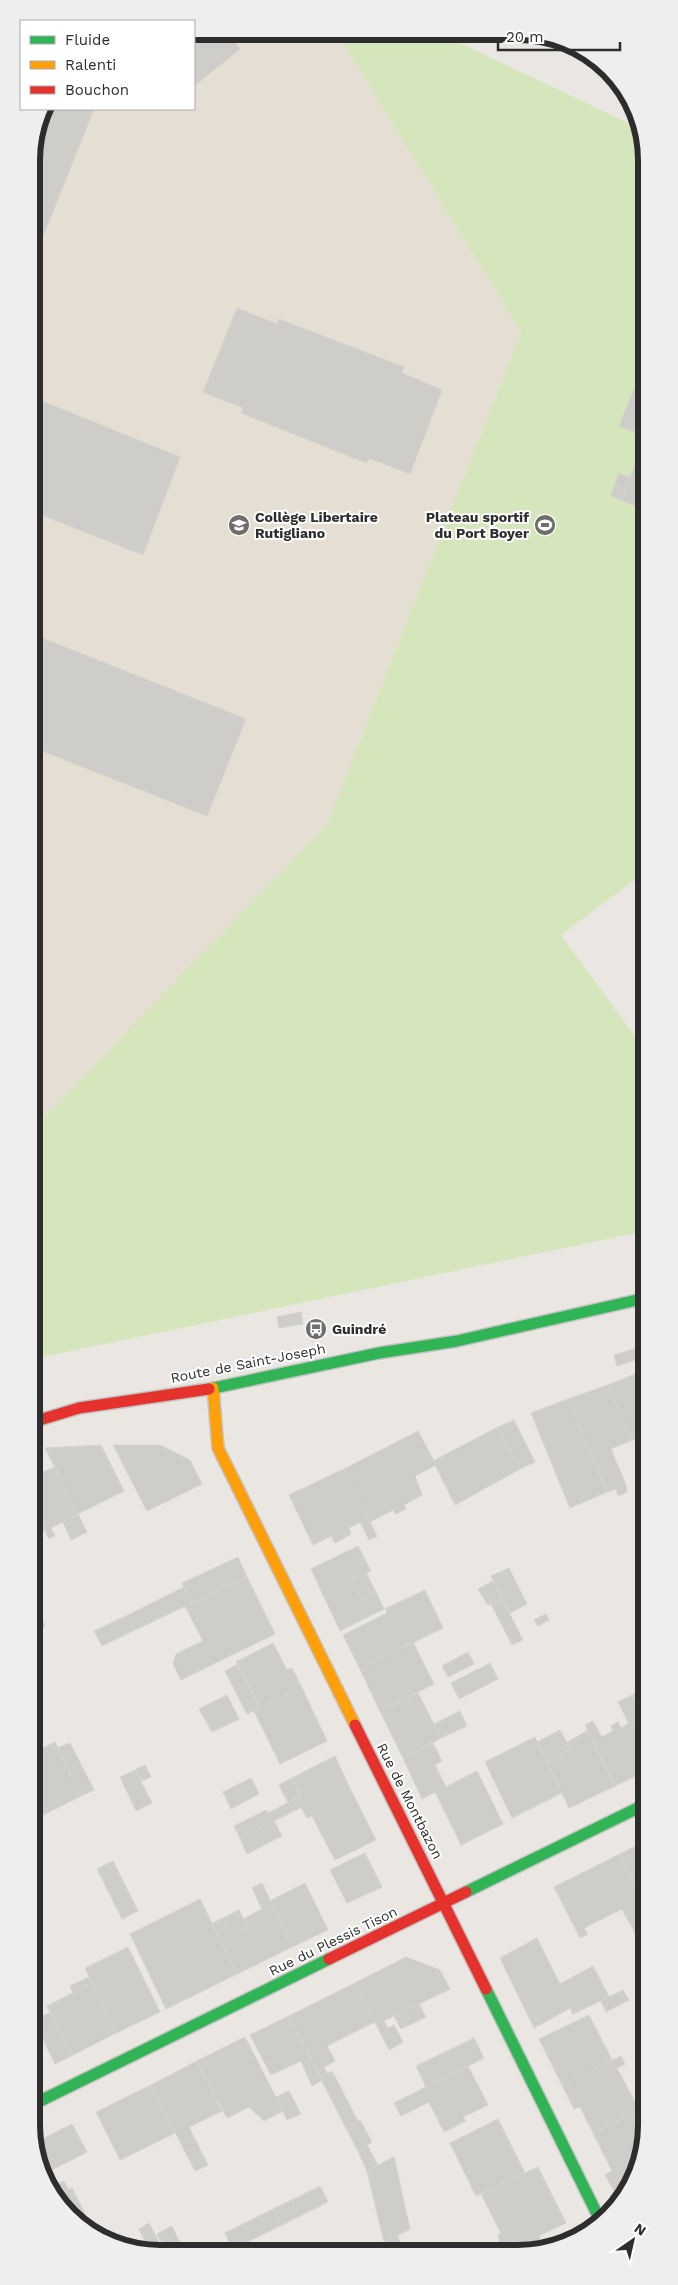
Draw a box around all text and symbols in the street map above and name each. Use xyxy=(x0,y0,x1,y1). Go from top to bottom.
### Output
legend xyxy=(20,20,195,110)
scale bar xyxy=(498,20,620,52)
text: 20 m xyxy=(506,28,544,46)
text: Fluide xyxy=(65,31,110,49)
text: Ralenti xyxy=(65,56,116,74)
text: Bouchon xyxy=(65,81,129,99)
place label: Collège Libertaire Rutigliano xyxy=(255,509,378,541)
place label: Plateau sportif du Port Boyer xyxy=(426,509,529,541)
school or university icon: Collège Libertaire Rutigliano xyxy=(227,513,251,537)
sports icon: Plateau sportif du Port Boyer xyxy=(533,513,557,537)
bus stop icon: Guindré xyxy=(304,1317,328,1341)
place label: Guindré xyxy=(332,1321,386,1337)
street label: Route de Saint-Joseph xyxy=(169,1340,327,1386)
street label: Rue de Montbazon xyxy=(374,1740,446,1862)
street label: Rue du Plessis Tison xyxy=(266,1903,400,1979)
north arrow xyxy=(608,2215,658,2265)
text: N xyxy=(631,2220,649,2239)

